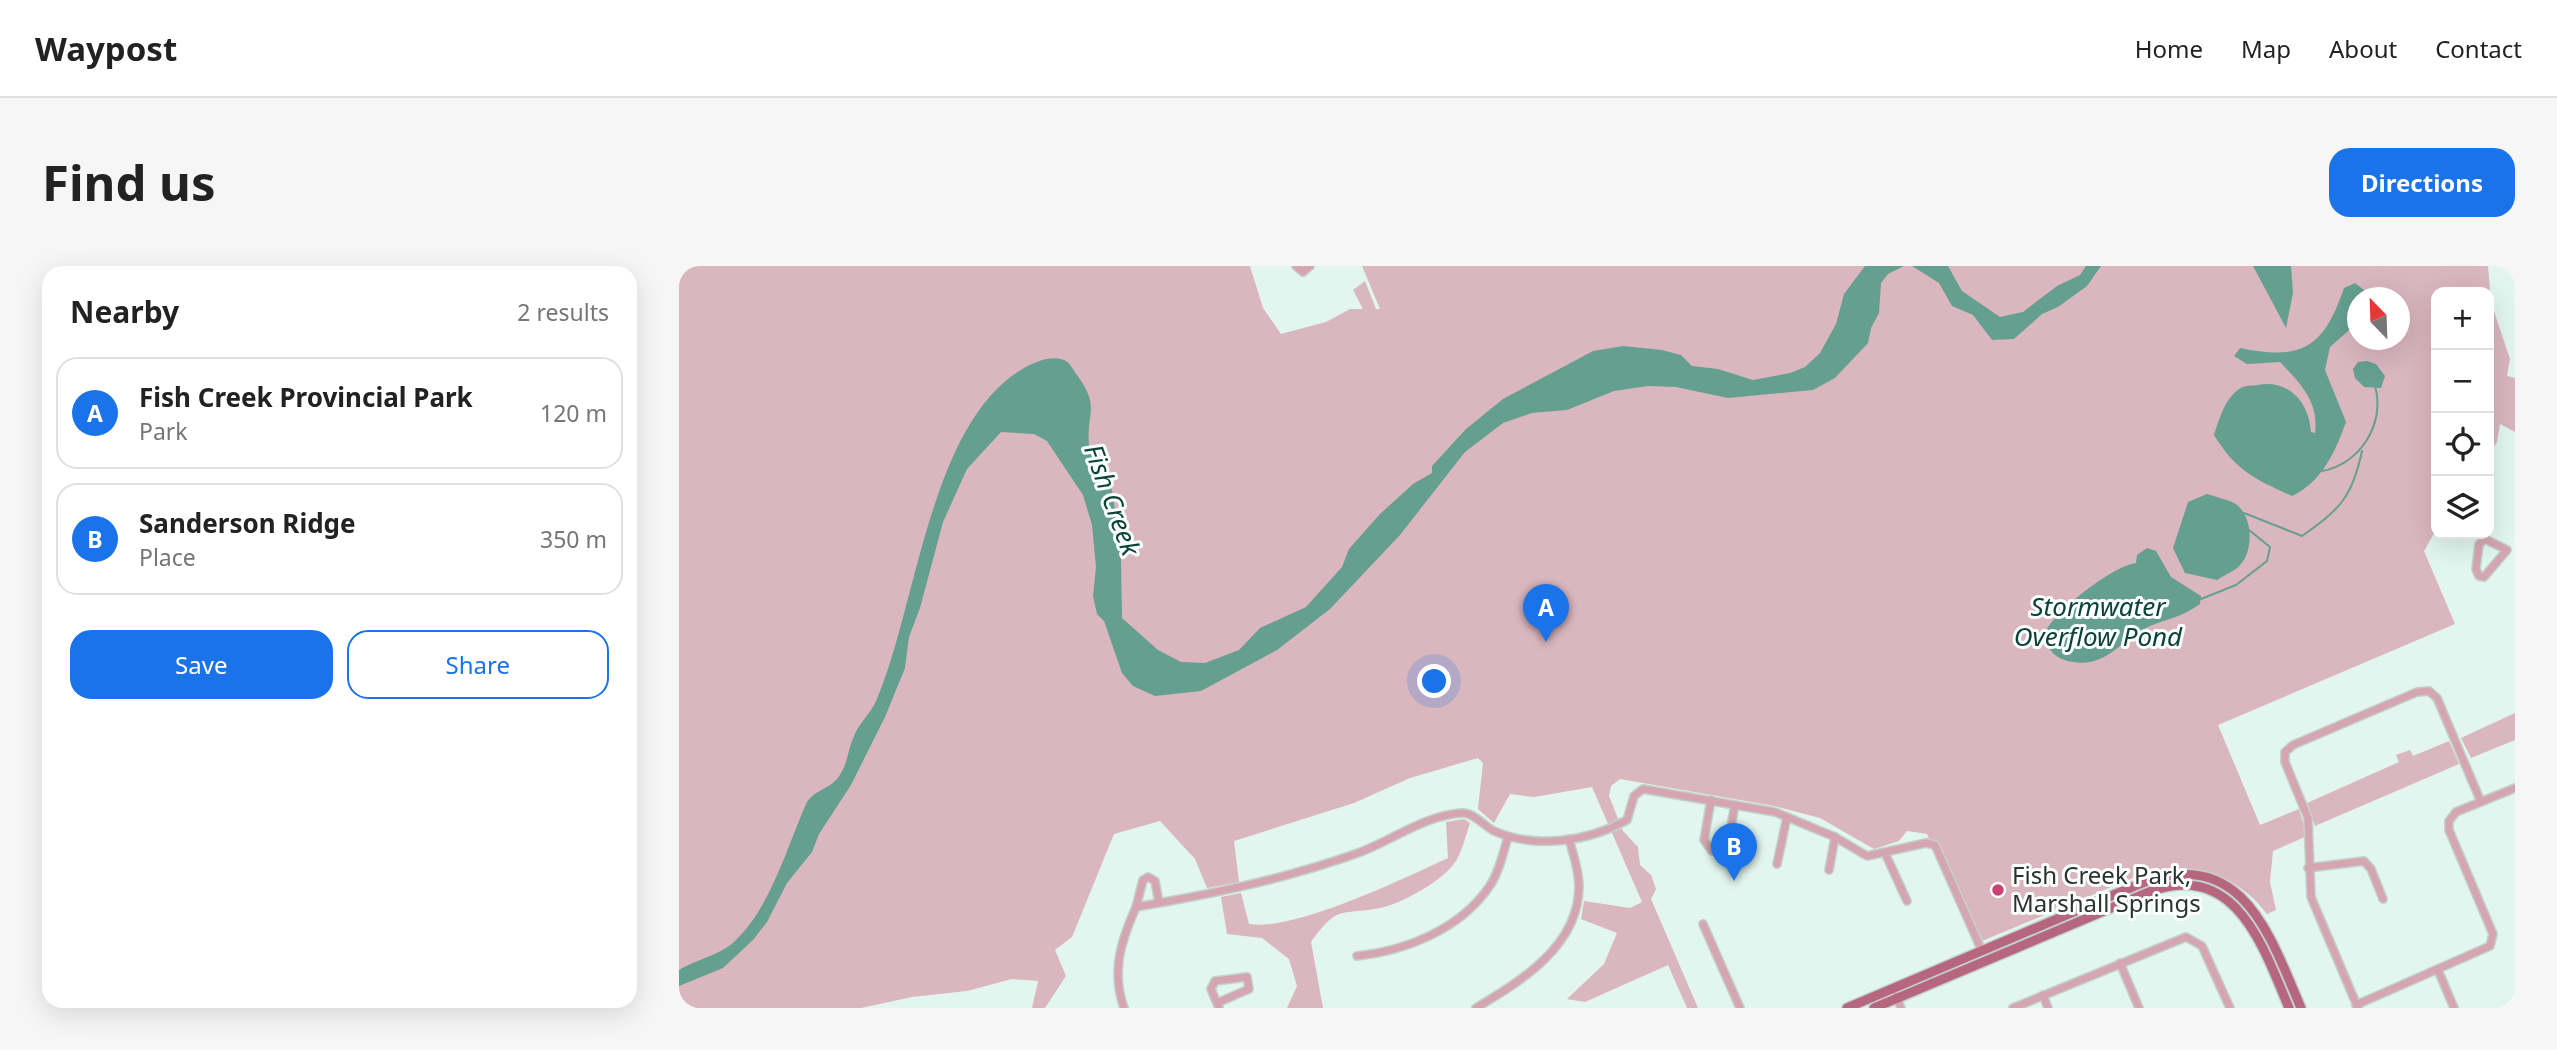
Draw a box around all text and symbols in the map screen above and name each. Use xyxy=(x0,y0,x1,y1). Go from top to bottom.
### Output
text: Waypost xyxy=(35,26,177,71)
text: Home xyxy=(2135,32,2203,65)
text: Map xyxy=(2241,32,2291,65)
text: About xyxy=(2329,32,2397,65)
text: Contact xyxy=(2435,32,2522,65)
button: Directions xyxy=(2329,148,2515,217)
text: Find us xyxy=(42,149,216,215)
north arrow xyxy=(2347,287,2410,350)
map controls xyxy=(2431,287,2494,539)
button: + xyxy=(2431,287,2494,350)
text: Nearby xyxy=(70,291,179,332)
text: 2 results xyxy=(517,296,609,328)
button: − xyxy=(2431,350,2494,413)
text: Fish Creek Provincial Park xyxy=(139,379,473,415)
text: A xyxy=(87,397,103,429)
text: 120 m xyxy=(540,397,607,429)
button: locate xyxy=(2431,413,2494,476)
text: Park xyxy=(139,415,188,447)
water label: Fish Creek xyxy=(1076,439,1150,561)
button: layers xyxy=(2431,476,2494,539)
text: Sanderson Ridge xyxy=(139,505,356,541)
text: B xyxy=(87,523,103,555)
text: 350 m xyxy=(540,523,607,555)
text: Place xyxy=(139,541,196,573)
pin: A xyxy=(1523,584,1569,642)
water label: Stormwater Overflow Pond xyxy=(2014,588,2183,654)
button: Save xyxy=(70,630,333,699)
button: Share xyxy=(347,630,609,699)
your location xyxy=(1417,664,1451,698)
pin: B xyxy=(1711,823,1757,881)
place label: Fish Creek Park, Marshall Springs xyxy=(2012,858,2201,919)
marker: Fish Creek Park, Marshall Springs xyxy=(1990,882,2006,898)

